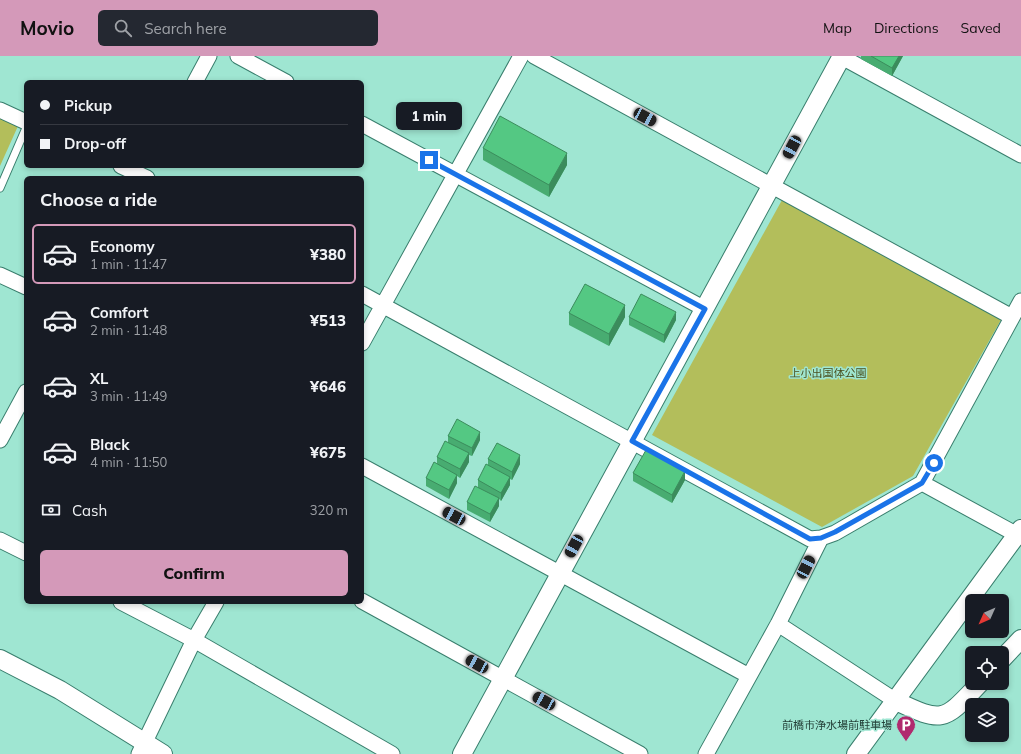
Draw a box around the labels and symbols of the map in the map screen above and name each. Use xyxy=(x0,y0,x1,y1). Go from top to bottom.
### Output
callout: 1 min xyxy=(396,102,462,130)
car xyxy=(632,106,658,128)
car xyxy=(781,134,803,160)
route end xyxy=(420,151,438,169)
park label: 上小出国体公園 xyxy=(790,366,867,380)
route start xyxy=(925,454,943,472)
car xyxy=(441,505,467,527)
car xyxy=(563,533,585,559)
car xyxy=(795,554,817,580)
north arrow xyxy=(965,594,1009,638)
car xyxy=(464,653,490,675)
car xyxy=(531,690,557,712)
parking icon: 前橋市浄水場前駐車場 xyxy=(895,714,917,742)
place label: 前橋市浄水場前駐車場 xyxy=(782,718,892,732)

